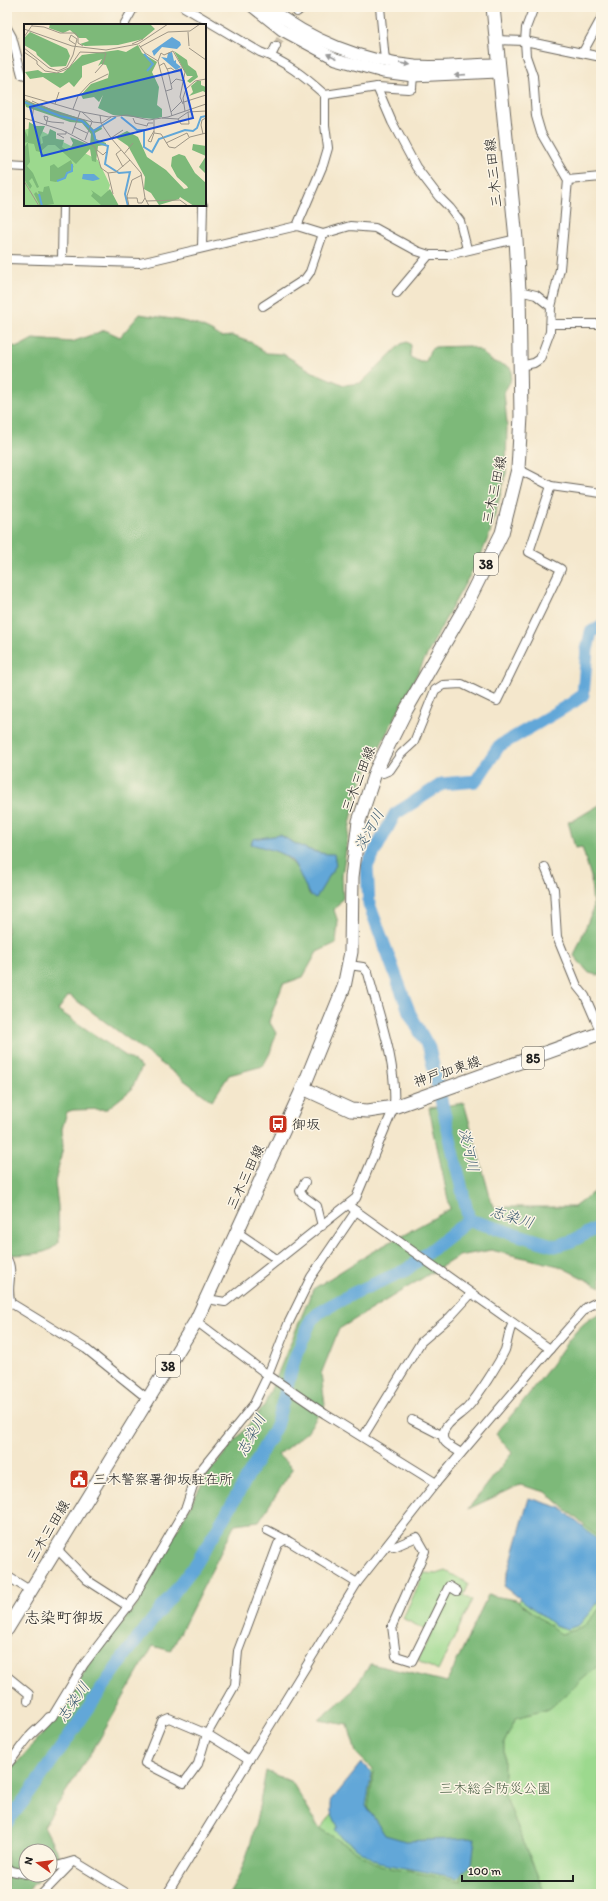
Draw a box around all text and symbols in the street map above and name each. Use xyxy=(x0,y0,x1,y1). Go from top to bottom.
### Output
inset map xyxy=(24,24,206,206)
one-way arrow xyxy=(327,53,338,59)
one-way arrow xyxy=(399,61,411,67)
one-way arrow xyxy=(454,71,466,78)
street label: 三木三田線 xyxy=(481,137,506,209)
street label: 三木三田線 xyxy=(479,454,510,526)
road number: 38 xyxy=(474,553,498,575)
street label: 三木三田線 xyxy=(338,743,379,815)
water label: 淡河川 xyxy=(350,806,388,854)
road number: 85 xyxy=(522,1047,544,1069)
street label: 神戸加東線 xyxy=(411,1052,483,1091)
bus stop icon: 御坂 xyxy=(267,1113,289,1135)
place label: 御坂 xyxy=(292,1116,320,1133)
water label: 淡河川 xyxy=(455,1126,483,1174)
street label: 三木三田線 xyxy=(223,1142,268,1213)
water label: 志染川 xyxy=(488,1202,536,1232)
road number: 38 xyxy=(156,1355,180,1377)
water label: 志染川 xyxy=(232,1411,270,1459)
public building icon: 三木警察署御坂駐在所 xyxy=(68,1468,90,1490)
place label: 三木警察署御坂駐在所 xyxy=(93,1471,233,1488)
street label: 三木三田線 xyxy=(23,1497,74,1566)
district label: 志染町御坂 xyxy=(24,1608,104,1627)
water label: 志染川 xyxy=(53,1678,93,1726)
park label: 三木総合防災公園 xyxy=(439,1780,551,1797)
north arrow xyxy=(18,1843,58,1883)
text: N xyxy=(22,1856,36,1866)
scale bar xyxy=(462,1857,573,1883)
text: 100 m xyxy=(468,1864,501,1878)

